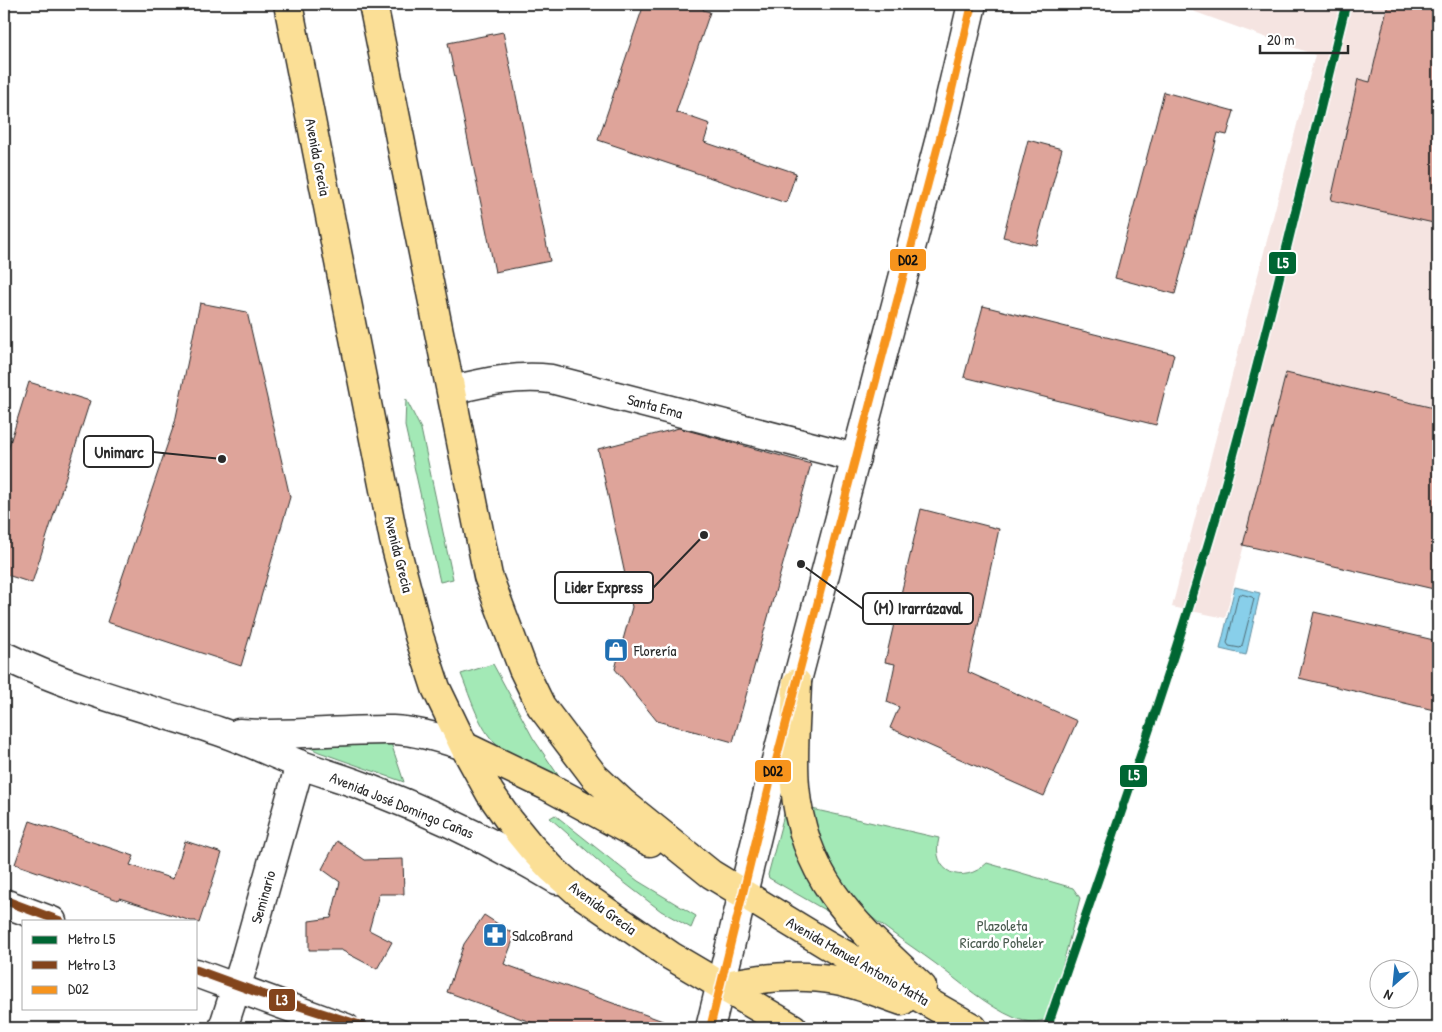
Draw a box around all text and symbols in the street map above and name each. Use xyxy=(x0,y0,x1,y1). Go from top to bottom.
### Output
scale bar xyxy=(1260,22,1347,54)
text: 20 m xyxy=(1267,29,1294,50)
street label: Avenida Grecia xyxy=(300,116,336,198)
line badge: D02 xyxy=(889,248,927,272)
text: D02 xyxy=(898,250,918,269)
line badge: L5 xyxy=(1268,251,1297,275)
text: L5 xyxy=(1277,253,1289,272)
street label: Santa Ema xyxy=(625,389,685,424)
callout: Unimarc xyxy=(84,436,153,467)
text: Unimarc xyxy=(94,441,144,463)
street label: Avenida Grecia xyxy=(379,513,419,595)
callout: Lider Express xyxy=(555,572,653,603)
text: Lider Express xyxy=(565,576,644,599)
callout: (M) Irarrázaval xyxy=(863,593,973,624)
text: (M) Irarrázaval xyxy=(873,597,963,619)
shop icon: Florería xyxy=(603,637,629,663)
place label: Florería xyxy=(633,640,677,661)
line badge: D02 xyxy=(754,759,792,783)
text: D02 xyxy=(763,761,783,780)
line badge: L5 xyxy=(1119,764,1148,788)
text: L5 xyxy=(1128,765,1140,784)
street label: Avenida José Domingo Cañas xyxy=(327,766,477,844)
street label: Seminario xyxy=(245,868,281,926)
street label: Avenida Grecia xyxy=(565,876,641,940)
street label: Avenida Manuel Antonio Matta xyxy=(783,912,933,1011)
park label: Plazoleta Ricardo Poheler xyxy=(960,915,1044,953)
legend xyxy=(22,920,198,1010)
pharmacy icon: SalcoBrand xyxy=(482,922,508,948)
place label: SalcoBrand xyxy=(512,925,573,946)
text: Metro L5 xyxy=(68,928,116,949)
text: Metro L3 xyxy=(68,954,116,975)
north arrow xyxy=(1370,960,1420,1010)
text: D02 xyxy=(68,978,89,999)
text: N xyxy=(1380,986,1396,1006)
line badge: L3 xyxy=(268,988,296,1012)
text: L3 xyxy=(276,990,288,1009)

